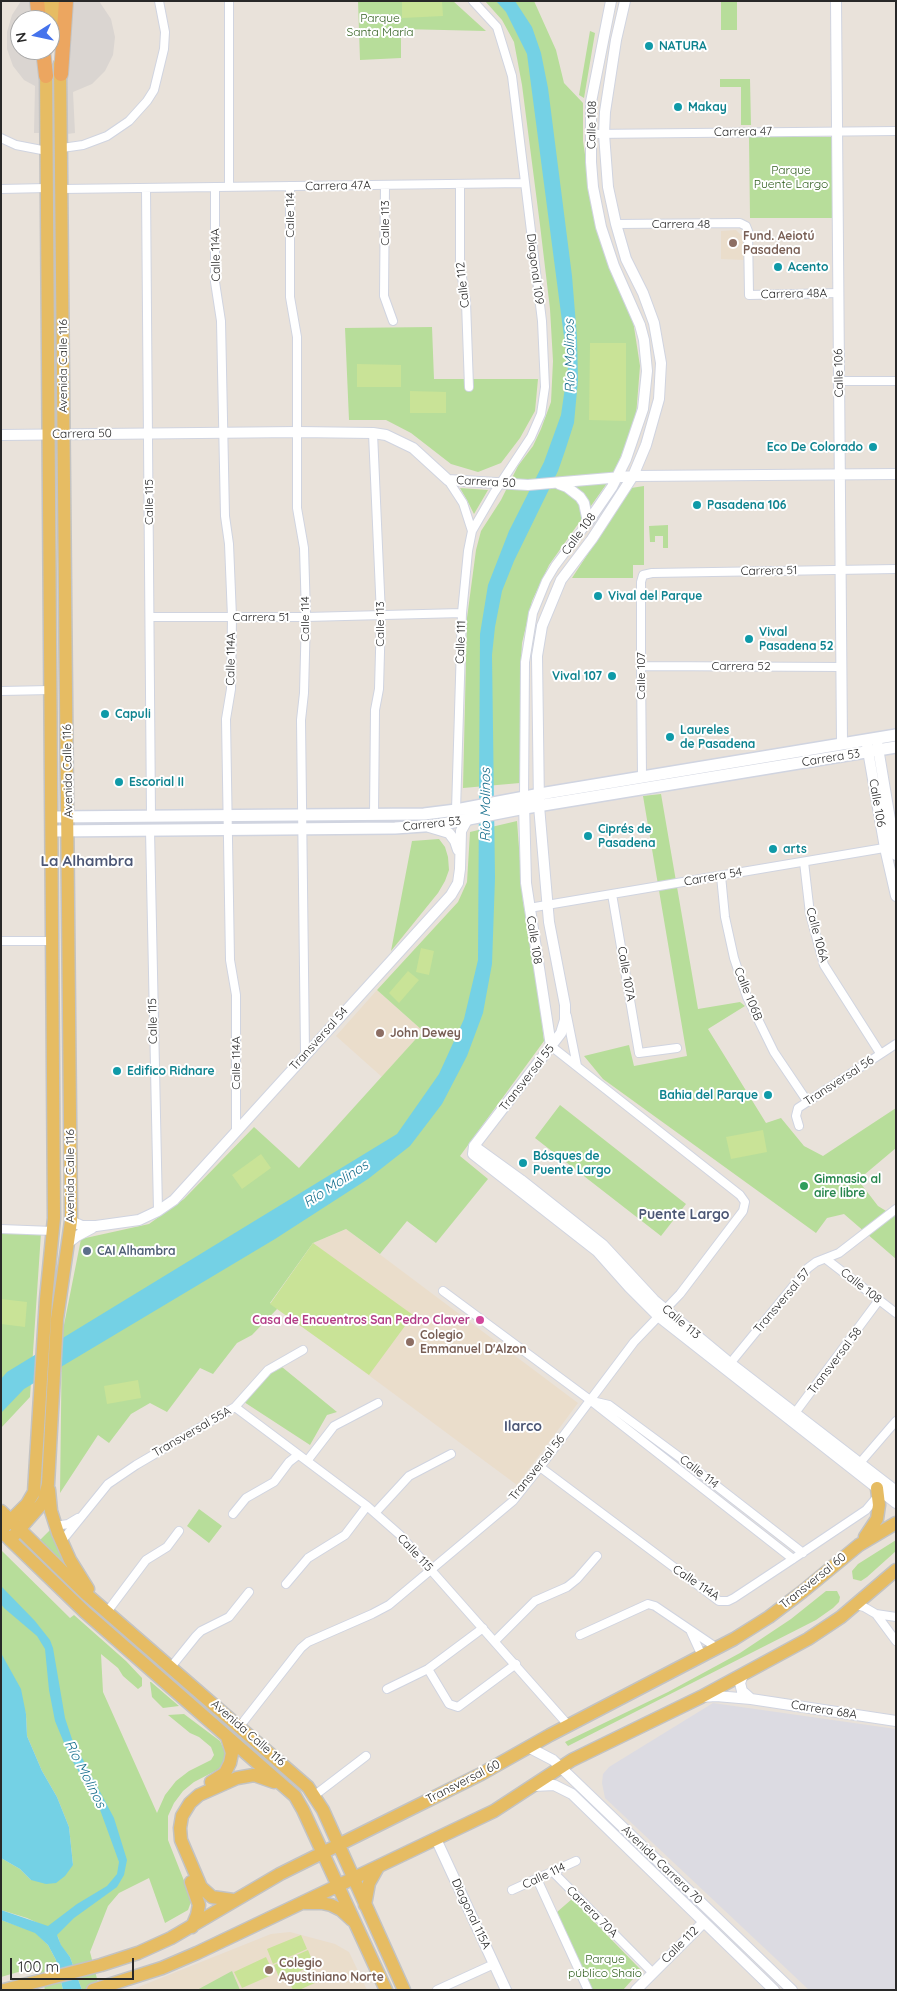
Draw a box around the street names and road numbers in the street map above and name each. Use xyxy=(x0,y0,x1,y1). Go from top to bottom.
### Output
street label: Calle 108 xyxy=(584,101,600,149)
street label: Carrera 47 xyxy=(714,124,772,140)
street label: Carrera 47A xyxy=(305,178,371,194)
street label: Calle 114 xyxy=(283,192,297,238)
street label: Calle 113 xyxy=(378,200,392,246)
street label: Carrera 48 xyxy=(652,217,710,231)
street label: Calle 114A xyxy=(208,228,224,282)
street label: Diagonal 109 xyxy=(523,233,547,305)
street label: Calle 112 xyxy=(453,261,473,309)
street label: Carrera 48A xyxy=(761,286,827,302)
street label: Avenida Calle 116 xyxy=(56,319,70,413)
street label: Calle 106 xyxy=(831,349,847,397)
street label: Carrera 50 xyxy=(52,426,112,442)
street label: Carrera 50 xyxy=(456,473,516,491)
street label: Calle 115 xyxy=(142,479,156,525)
street label: Calle 108 xyxy=(559,510,599,558)
street label: Carrera 51 xyxy=(740,563,798,579)
street label: Calle 114 xyxy=(298,596,312,642)
street label: Calle 113 xyxy=(373,601,387,647)
street label: Carrera 51 xyxy=(233,610,289,624)
street label: Calle 111 xyxy=(453,620,469,664)
street label: Calle 114A xyxy=(223,632,239,686)
street label: Calle 107 xyxy=(634,652,648,700)
street label: Carrera 52 xyxy=(711,659,771,673)
street label: Avenida Calle 116 xyxy=(60,724,76,818)
street label: Carrera 53 xyxy=(801,746,861,770)
street label: Calle 106 xyxy=(866,778,888,828)
street label: Carrera 53 xyxy=(402,814,462,834)
street label: Carrera 54 xyxy=(683,865,743,889)
street label: Calle 106A xyxy=(803,906,831,964)
street label: Calle 108 xyxy=(523,915,545,965)
street label: Calle 107A xyxy=(614,945,638,1003)
street label: Calle 106B xyxy=(731,965,765,1023)
street label: Calle 115 xyxy=(145,998,161,1044)
street label: Transversal 54 xyxy=(287,1004,351,1074)
street label: Calle 114A xyxy=(229,1036,243,1090)
street label: Transversal 55 xyxy=(497,1042,557,1114)
street label: Transversal 56 xyxy=(801,1053,877,1109)
street label: Avenida Calle 116 xyxy=(63,1129,77,1223)
street label: Calle 108 xyxy=(837,1265,885,1307)
street label: Transversal 57 xyxy=(751,1266,813,1336)
street label: Calle 113 xyxy=(659,1302,703,1342)
street label: Transversal 58 xyxy=(805,1324,865,1398)
street label: Transversal 55A xyxy=(150,1404,234,1460)
street label: Transversal 56 xyxy=(506,1432,568,1504)
street label: Calle 114 xyxy=(677,1452,721,1492)
street label: Calle 115 xyxy=(394,1531,436,1575)
street label: Transversal 60 xyxy=(777,1550,849,1612)
street label: Calle 114A xyxy=(670,1562,722,1604)
street label: Avenida Calle 116 xyxy=(208,1697,288,1769)
street label: Carrera 68A xyxy=(790,1698,858,1722)
street label: Transversal 60 xyxy=(424,1757,502,1807)
street label: Avenida Carrera 70 xyxy=(619,1823,705,1907)
street label: Calle 114 xyxy=(520,1860,568,1892)
street label: Diagonal 115A xyxy=(448,1876,494,1952)
street label: Carrera 70A xyxy=(563,1883,621,1941)
street label: Calle 112 xyxy=(659,1924,701,1966)

